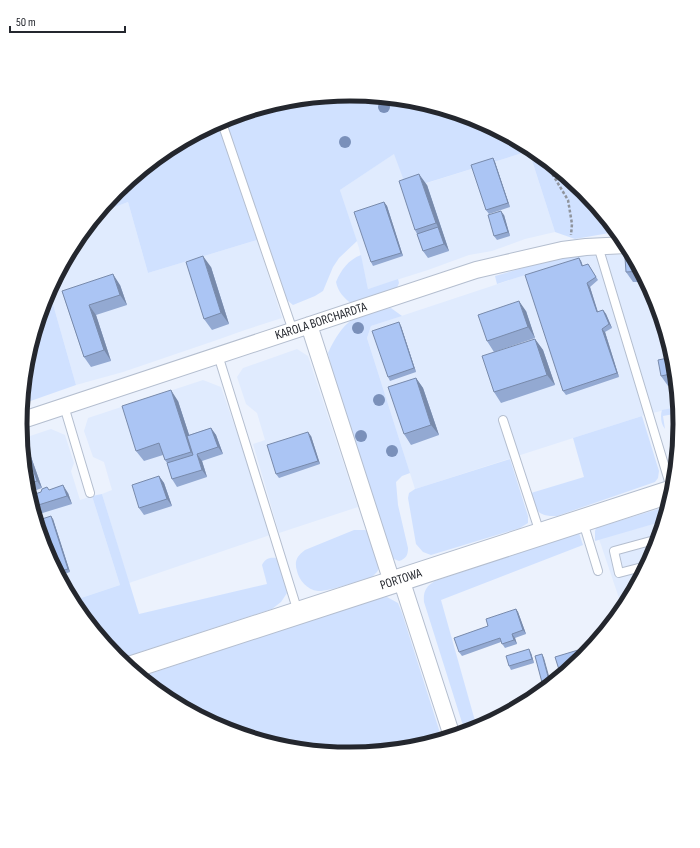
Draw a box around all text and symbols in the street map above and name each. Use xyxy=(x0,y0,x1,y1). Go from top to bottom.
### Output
scale bar xyxy=(10,8,125,34)
text: 50 m xyxy=(16,15,36,30)
street label: KAROLA BORCHARDTA xyxy=(273,299,369,343)
street label: PORTOWA xyxy=(378,565,424,593)

